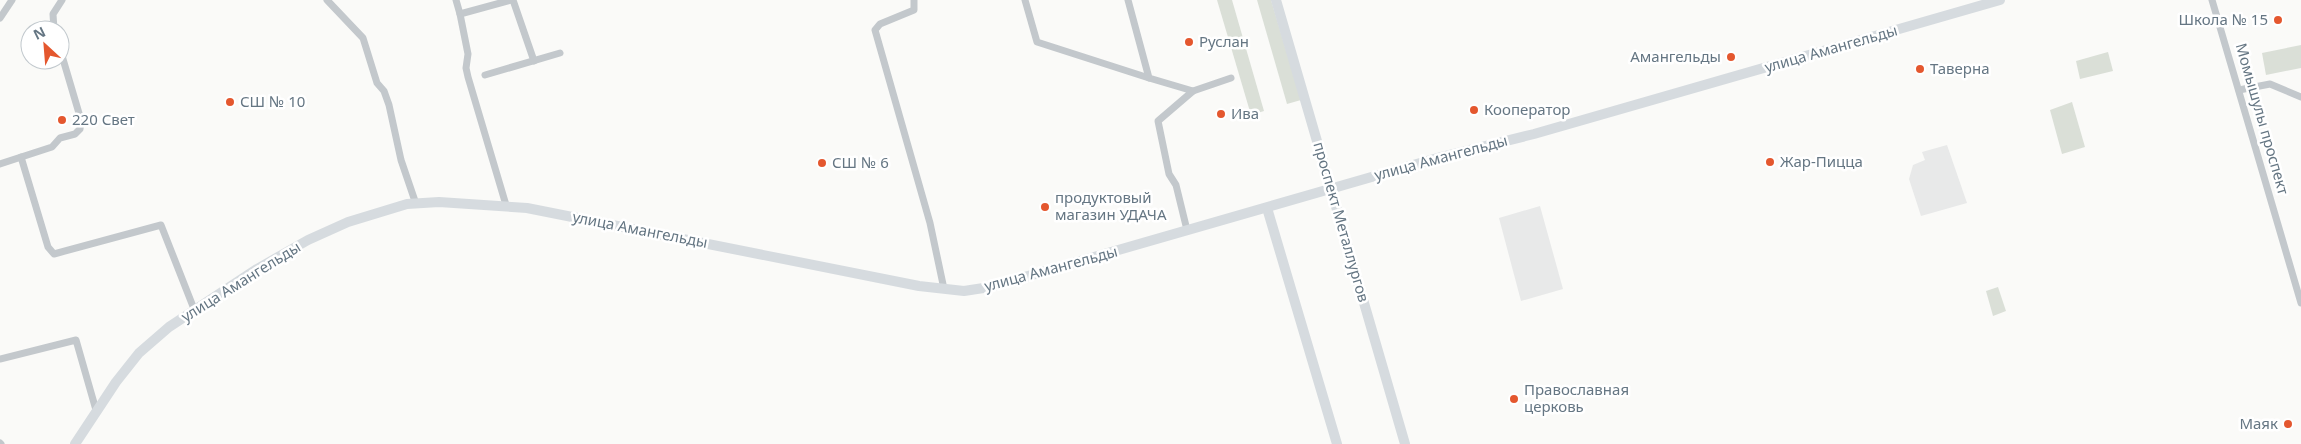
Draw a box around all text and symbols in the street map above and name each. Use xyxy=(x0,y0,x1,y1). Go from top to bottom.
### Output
place label: Школа № 15 xyxy=(2178,9,2268,29)
marker: Школа № 15 xyxy=(2272,14,2284,26)
north arrow xyxy=(20,20,70,70)
street label: улица Амангельды xyxy=(1762,20,1899,77)
text: N xyxy=(30,22,48,44)
place label: Руслан xyxy=(1199,31,1249,51)
marker: Руслан xyxy=(1183,36,1195,48)
street label: Момышулы проспект xyxy=(2232,41,2294,197)
place label: Амангельды xyxy=(1630,46,1721,66)
marker: Амангельды xyxy=(1725,51,1737,63)
place label: Таверна xyxy=(1930,58,1989,78)
marker: Таверна xyxy=(1914,63,1926,75)
place label: СШ № 10 xyxy=(240,91,305,111)
marker: СШ № 10 xyxy=(224,96,236,108)
place label: Кооператор xyxy=(1484,99,1570,119)
place label: Ива xyxy=(1231,103,1259,123)
marker: Кооператор xyxy=(1468,104,1480,116)
marker: Ива xyxy=(1215,108,1227,120)
place label: 220 Свет xyxy=(72,109,135,129)
marker: 220 Свет xyxy=(56,114,68,126)
street label: улица Амангельды xyxy=(1372,130,1510,184)
street label: проспект Металлургов xyxy=(1309,139,1374,304)
place label: Жар-Пицца xyxy=(1780,151,1863,171)
place label: СШ № 6 xyxy=(832,152,889,172)
marker: Жар-Пицца xyxy=(1764,156,1776,168)
marker: СШ № 6 xyxy=(816,157,828,169)
place label: продуктовый магазин УДАЧА xyxy=(1055,187,1167,224)
marker: продуктовый магазин УДАЧА xyxy=(1039,201,1051,213)
street label: улица Амангельды xyxy=(571,206,709,252)
street label: улица Амангельды xyxy=(177,236,304,326)
street label: улица Амангельды xyxy=(982,241,1120,295)
place label: Православная церковь xyxy=(1524,379,1629,416)
marker: Православная церковь xyxy=(1508,393,1520,405)
place label: Маяк xyxy=(2239,413,2278,433)
marker: Маяк xyxy=(2282,418,2294,430)

